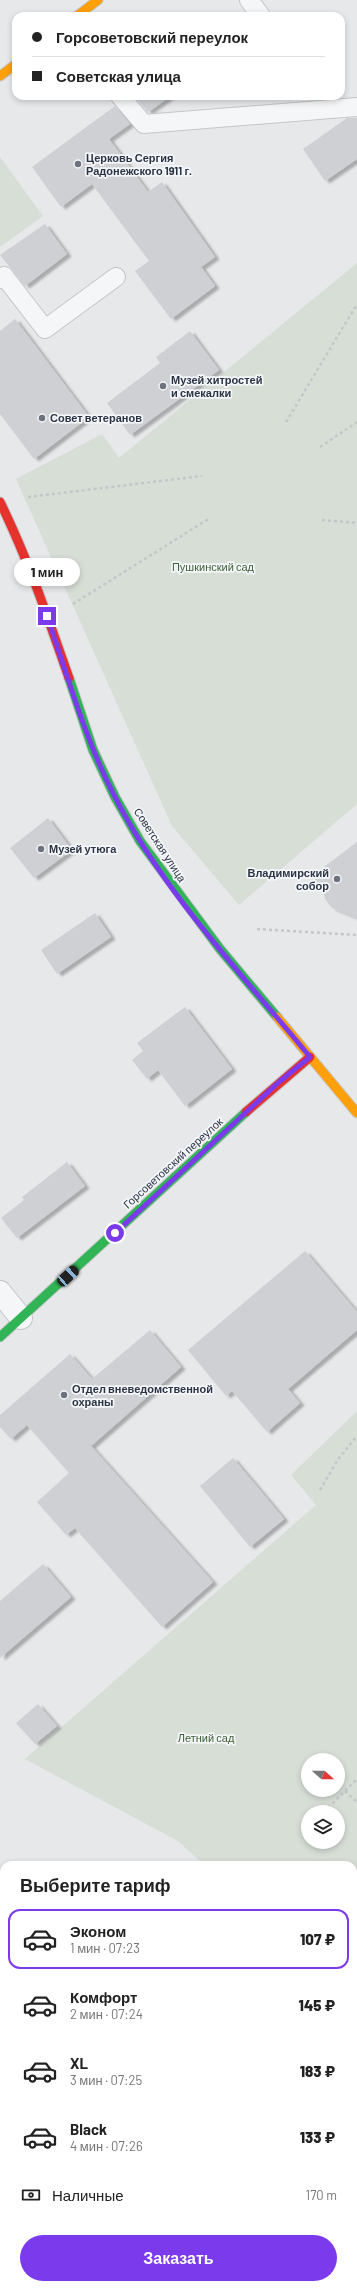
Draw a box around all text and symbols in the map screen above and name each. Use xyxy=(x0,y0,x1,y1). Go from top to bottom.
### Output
text: Горсоветовский переулок xyxy=(56,28,248,46)
text: Советская улица xyxy=(56,67,181,85)
place label: Церковь Сергия Радонежского 1911 г. xyxy=(86,151,192,177)
marker: Церковь Сергия Радонежского 1911 г. xyxy=(73,159,83,169)
place label: Музей хитростей и смекалки xyxy=(171,373,262,399)
marker: Музей хитростей и смекалки xyxy=(158,381,168,391)
place label: Совет ветеранов xyxy=(50,411,142,424)
marker: Совет ветеранов xyxy=(37,413,47,423)
callout: 1 мин xyxy=(14,558,80,586)
park label: Пушкинский сад xyxy=(172,560,255,573)
text: 1 мин xyxy=(31,564,63,580)
route end xyxy=(38,607,56,625)
street label: Советская улица xyxy=(132,805,190,885)
place label: Музей утюга xyxy=(49,842,117,855)
marker: Музей утюга xyxy=(36,844,46,854)
place label: Владимирский собор xyxy=(247,866,329,892)
marker: Владимирский собор xyxy=(332,874,342,884)
street label: Горсоветовский переулок xyxy=(120,1114,225,1211)
route start xyxy=(106,1224,124,1242)
car xyxy=(55,1264,81,1288)
place label: Отдел вневедомственной охраны xyxy=(72,1382,213,1408)
marker: Отдел вневедомственной охраны xyxy=(59,1390,69,1400)
park label: Летний сад xyxy=(178,1731,235,1744)
north arrow xyxy=(301,1753,345,1797)
map controls xyxy=(301,1753,345,1849)
button: layers xyxy=(301,1805,345,1849)
text: Выберите тариф xyxy=(20,1874,171,1896)
icon: car xyxy=(22,1921,58,1957)
text: Эконом xyxy=(70,1922,126,1940)
text: 107 ₽ xyxy=(300,1930,335,1948)
text: 1 мин · 07:23 xyxy=(70,1940,140,1956)
icon: car xyxy=(22,1987,58,2023)
text: Комфорт xyxy=(70,1988,137,2006)
text: 145 ₽ xyxy=(299,1996,335,2014)
text: 2 мин · 07:24 xyxy=(70,2006,143,2022)
icon: car xyxy=(22,2053,58,2089)
text: XL xyxy=(70,2054,88,2072)
text: 183 ₽ xyxy=(300,2062,335,2080)
text: 3 мин · 07:25 xyxy=(70,2072,142,2088)
icon: car xyxy=(22,2119,58,2155)
text: Black xyxy=(70,2120,107,2138)
text: 133 ₽ xyxy=(300,2128,335,2146)
text: 4 мин · 07:26 xyxy=(70,2138,143,2154)
icon: cash xyxy=(20,2184,42,2206)
text: Наличные xyxy=(52,2186,124,2204)
text: 170 m xyxy=(306,2187,337,2203)
button: Заказать xyxy=(20,2235,337,2281)

